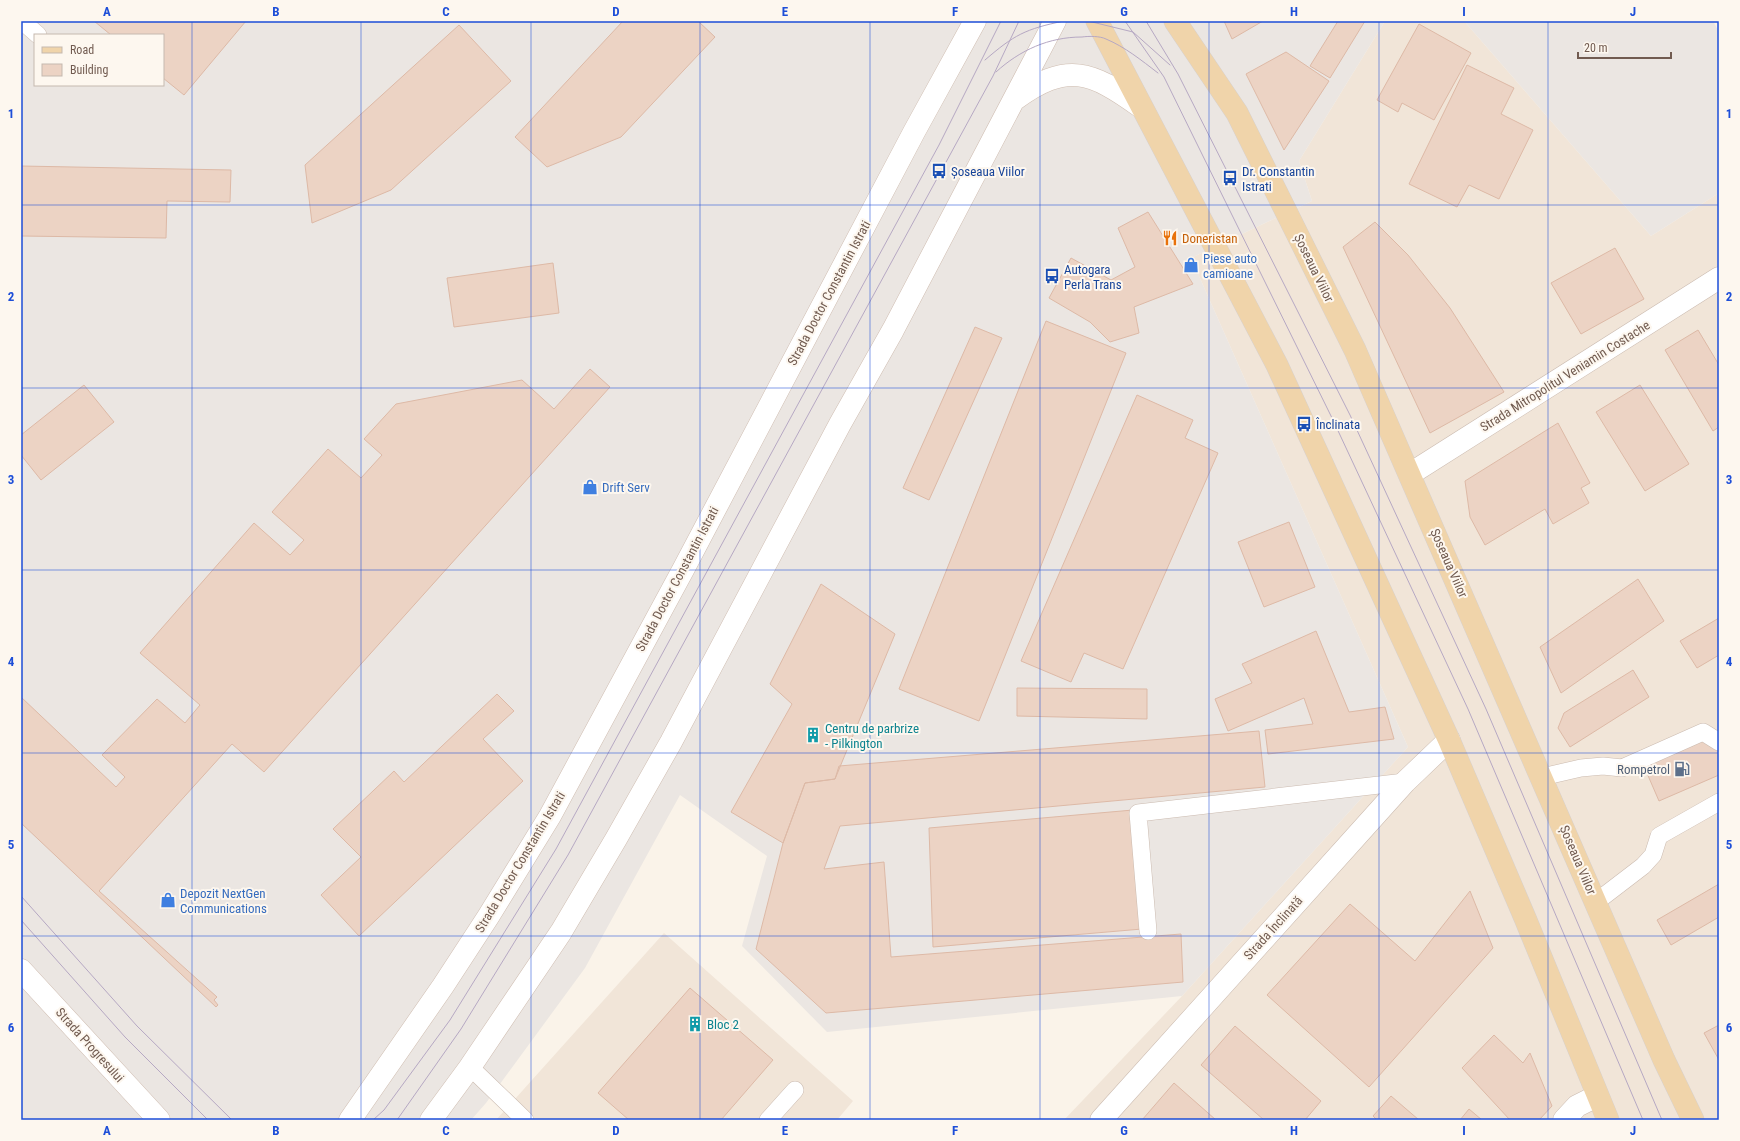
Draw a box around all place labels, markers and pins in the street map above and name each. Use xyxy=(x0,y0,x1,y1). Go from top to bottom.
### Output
bus stop icon: Șoseaua Viilor xyxy=(930,162,948,180)
place label: Șoseaua Viilor xyxy=(951,164,1025,180)
place label: Dr. Constantin Istrati xyxy=(1242,164,1315,194)
bus stop icon: Dr. Constantin Istrati xyxy=(1221,169,1239,187)
restaurant icon: Doneristan xyxy=(1161,229,1179,247)
place label: Doneristan xyxy=(1182,231,1238,246)
place label: Piese auto camioane xyxy=(1203,251,1257,281)
shop icon: Piese auto camioane xyxy=(1182,256,1200,274)
place label: Autogara Perla Trans xyxy=(1064,262,1122,292)
bus stop icon: Autogara Perla Trans xyxy=(1043,267,1061,285)
bus stop icon: Înclinata xyxy=(1295,415,1313,433)
place label: Înclinata xyxy=(1315,417,1360,432)
shop icon: Drift Serv xyxy=(581,478,599,496)
place label: Drift Serv xyxy=(602,480,650,495)
place label: Centru de parbrize - Pilkington xyxy=(825,721,919,751)
building icon: Centru de parbrize - Pilkington xyxy=(804,726,822,744)
fuel station icon: Rompetrol xyxy=(1673,760,1691,778)
place label: Rompetrol xyxy=(1617,762,1670,777)
place label: Depozit NextGen Communications xyxy=(180,886,267,916)
shop icon: Depozit NextGen Communications xyxy=(159,891,177,909)
building icon: Bloc 2 xyxy=(686,1015,704,1033)
place label: Bloc 2 xyxy=(707,1017,739,1032)

